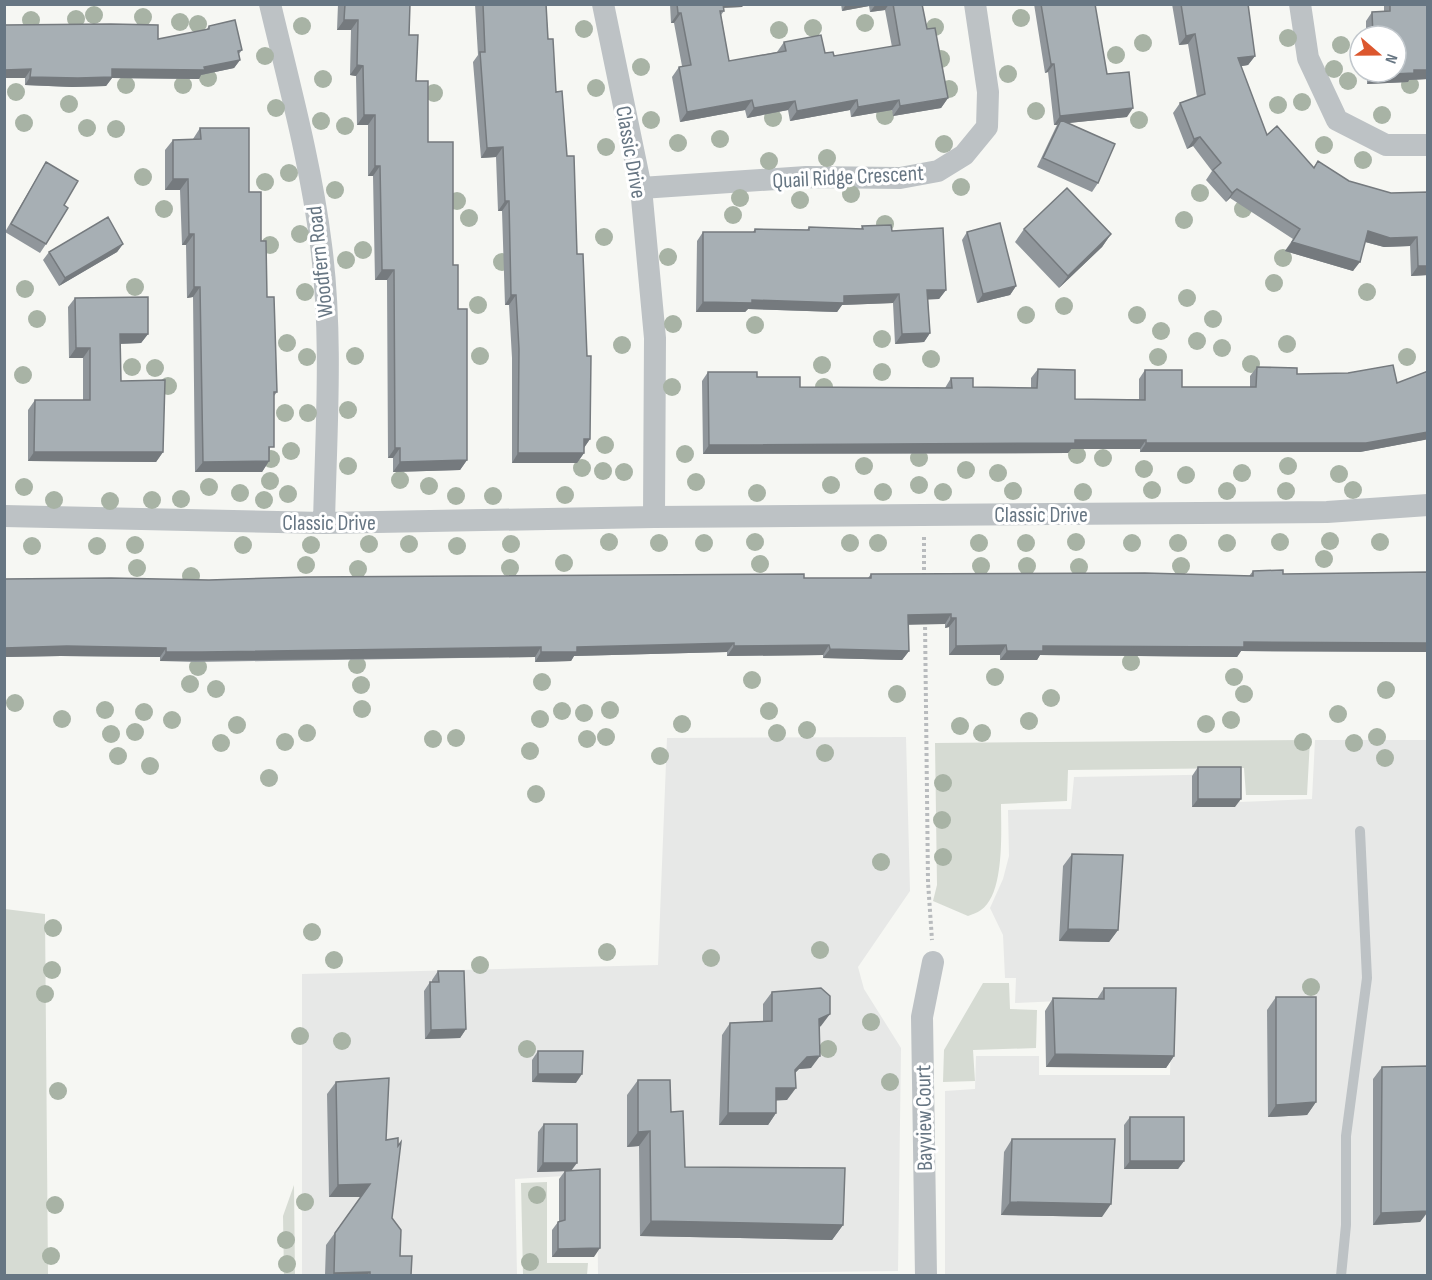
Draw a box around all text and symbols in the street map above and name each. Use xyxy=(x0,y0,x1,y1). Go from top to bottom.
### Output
north arrow xyxy=(1348,24,1408,84)
text: N xyxy=(1380,51,1401,66)
street label: Classic Drive xyxy=(609,104,652,201)
street label: Quail Ridge Crescent xyxy=(772,160,925,195)
street label: Woodfern Road xyxy=(301,205,340,319)
street label: Classic Drive xyxy=(994,502,1088,529)
street label: Classic Drive xyxy=(282,510,376,537)
street label: Bayview Court xyxy=(910,1064,939,1171)

